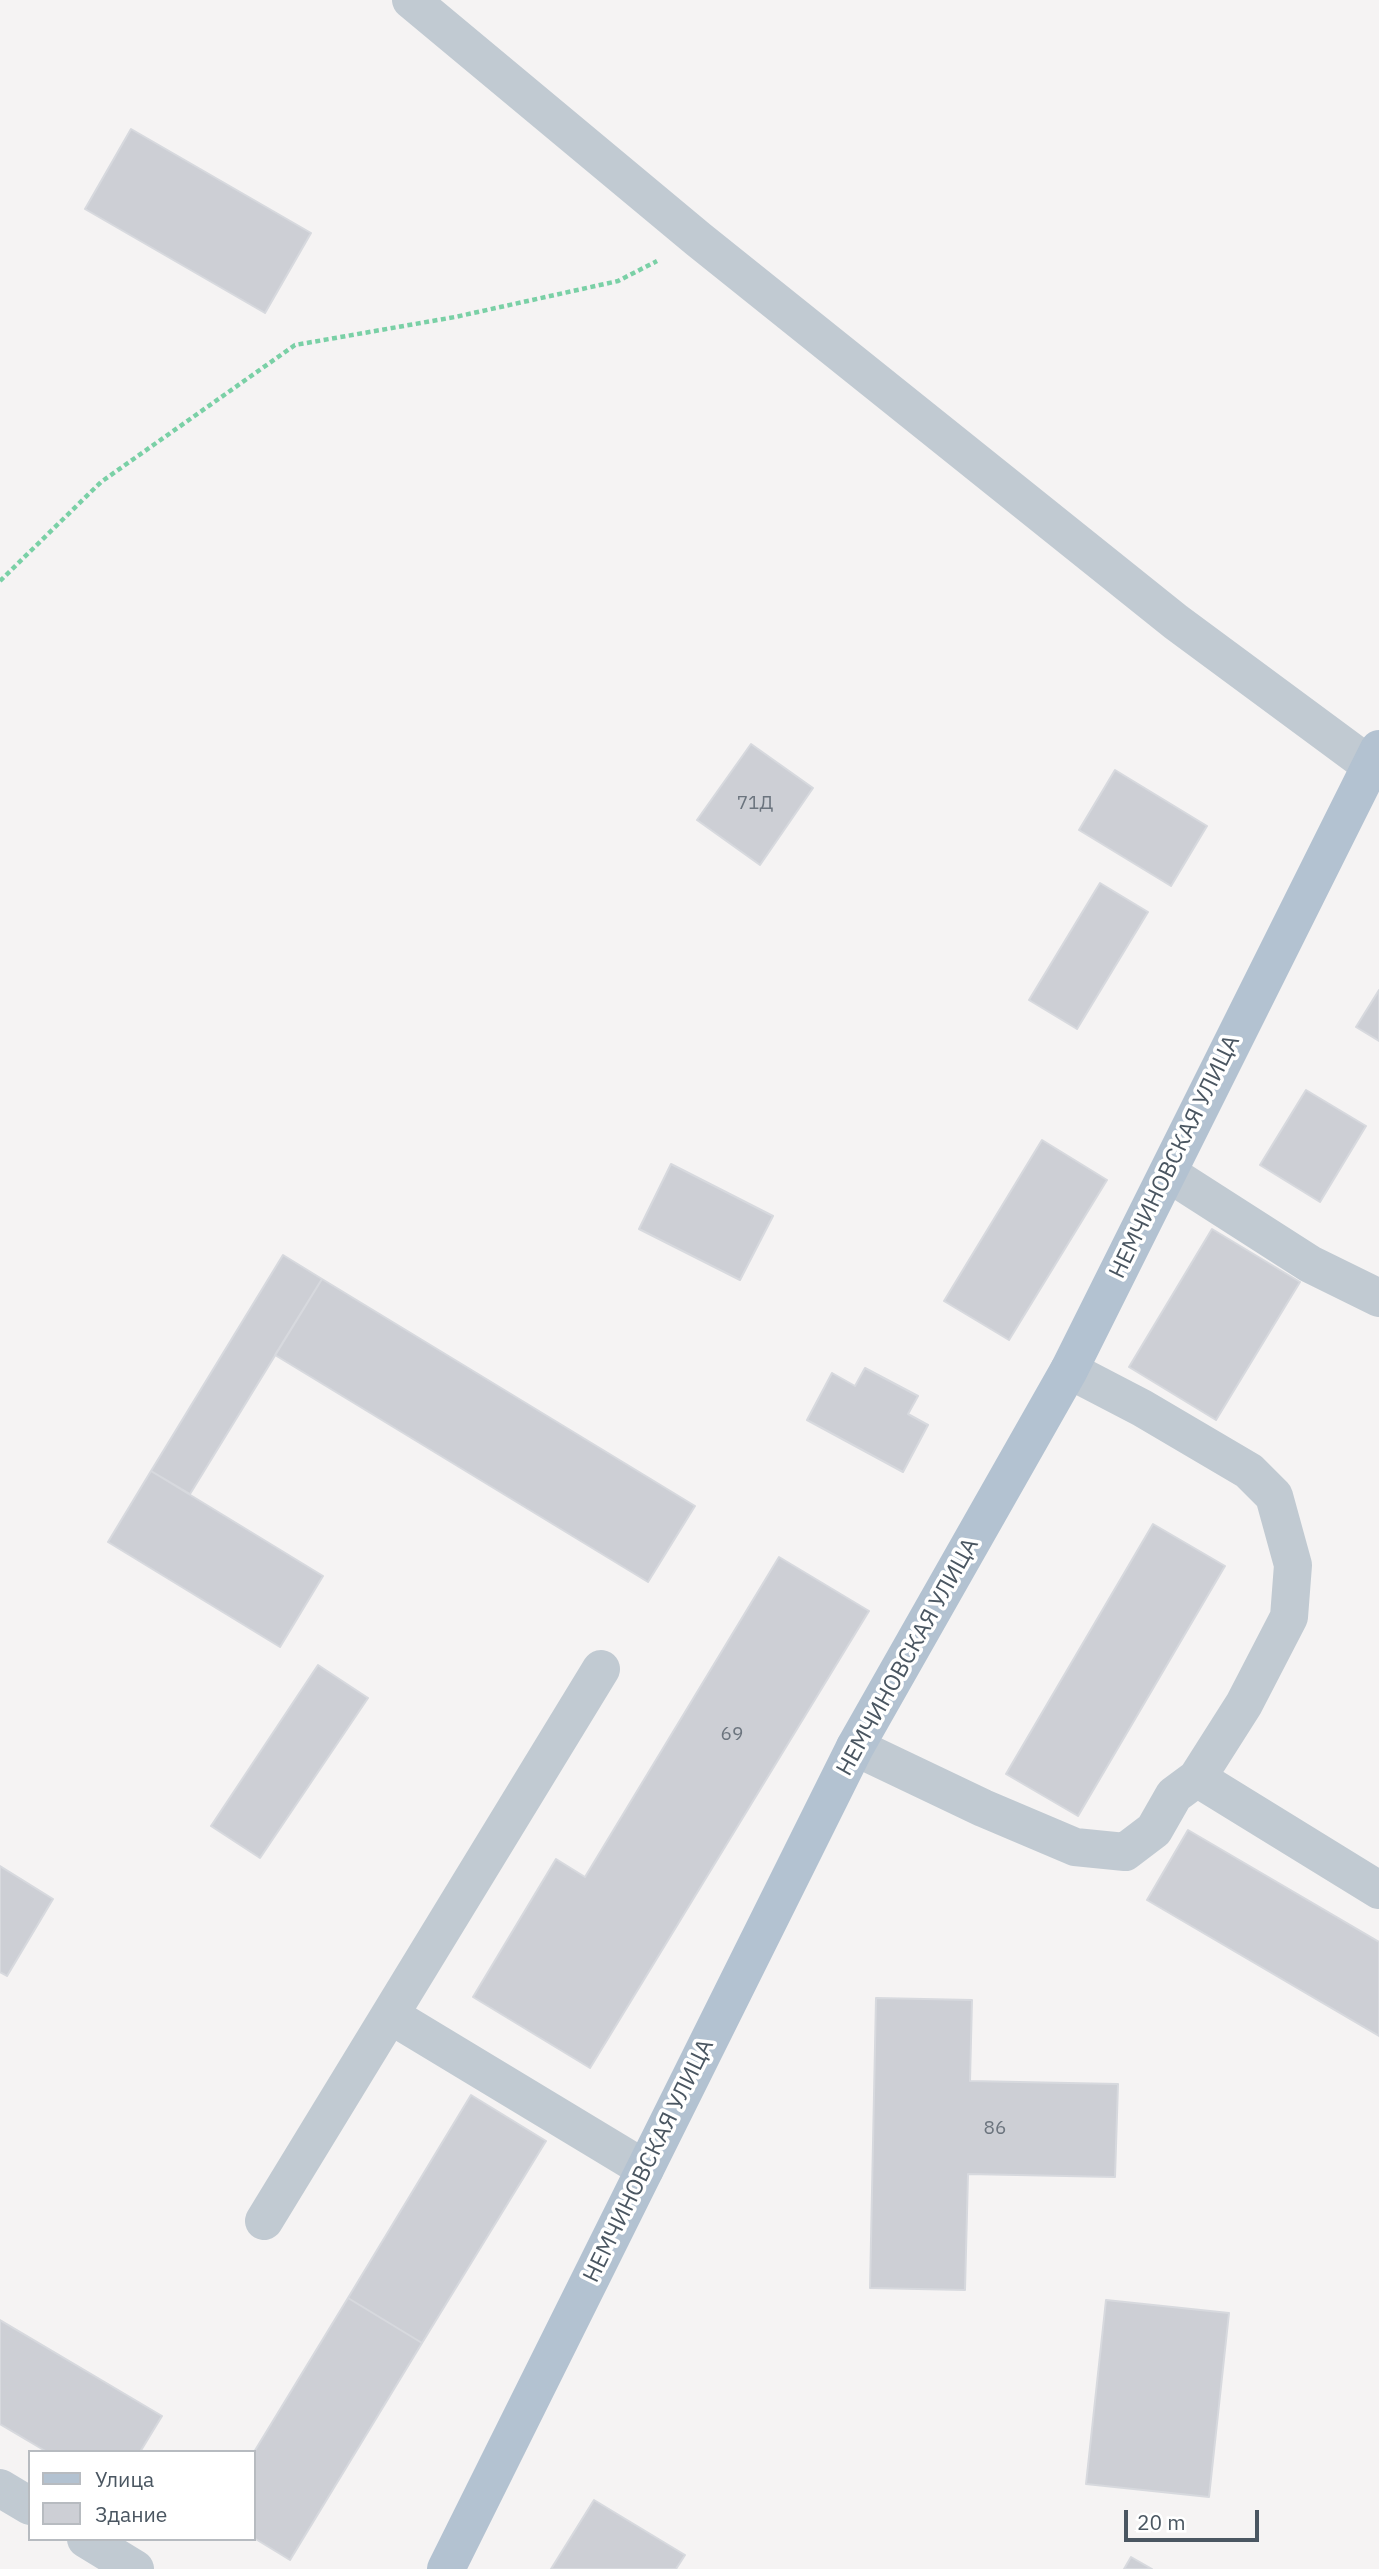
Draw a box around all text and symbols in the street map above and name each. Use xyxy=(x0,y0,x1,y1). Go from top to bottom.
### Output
house number: 71Д xyxy=(737,793,773,815)
street label: НЕМЧИНОВСКАЯ УЛИЦА xyxy=(1104,1031,1246,1283)
street label: НЕМЧИНОВСКАЯ УЛИЦА xyxy=(831,1533,985,1781)
house number: 69 xyxy=(721,1724,743,1746)
street label: НЕМЧИНОВСКАЯ УЛИЦА xyxy=(578,2035,720,2287)
house number: 86 xyxy=(984,2118,1006,2140)
legend xyxy=(28,2450,256,2541)
text: Улица xyxy=(95,2465,154,2493)
scale bar xyxy=(1127,2496,1262,2540)
text: Здание xyxy=(95,2500,167,2528)
text: 20 m xyxy=(1137,2508,1186,2536)

